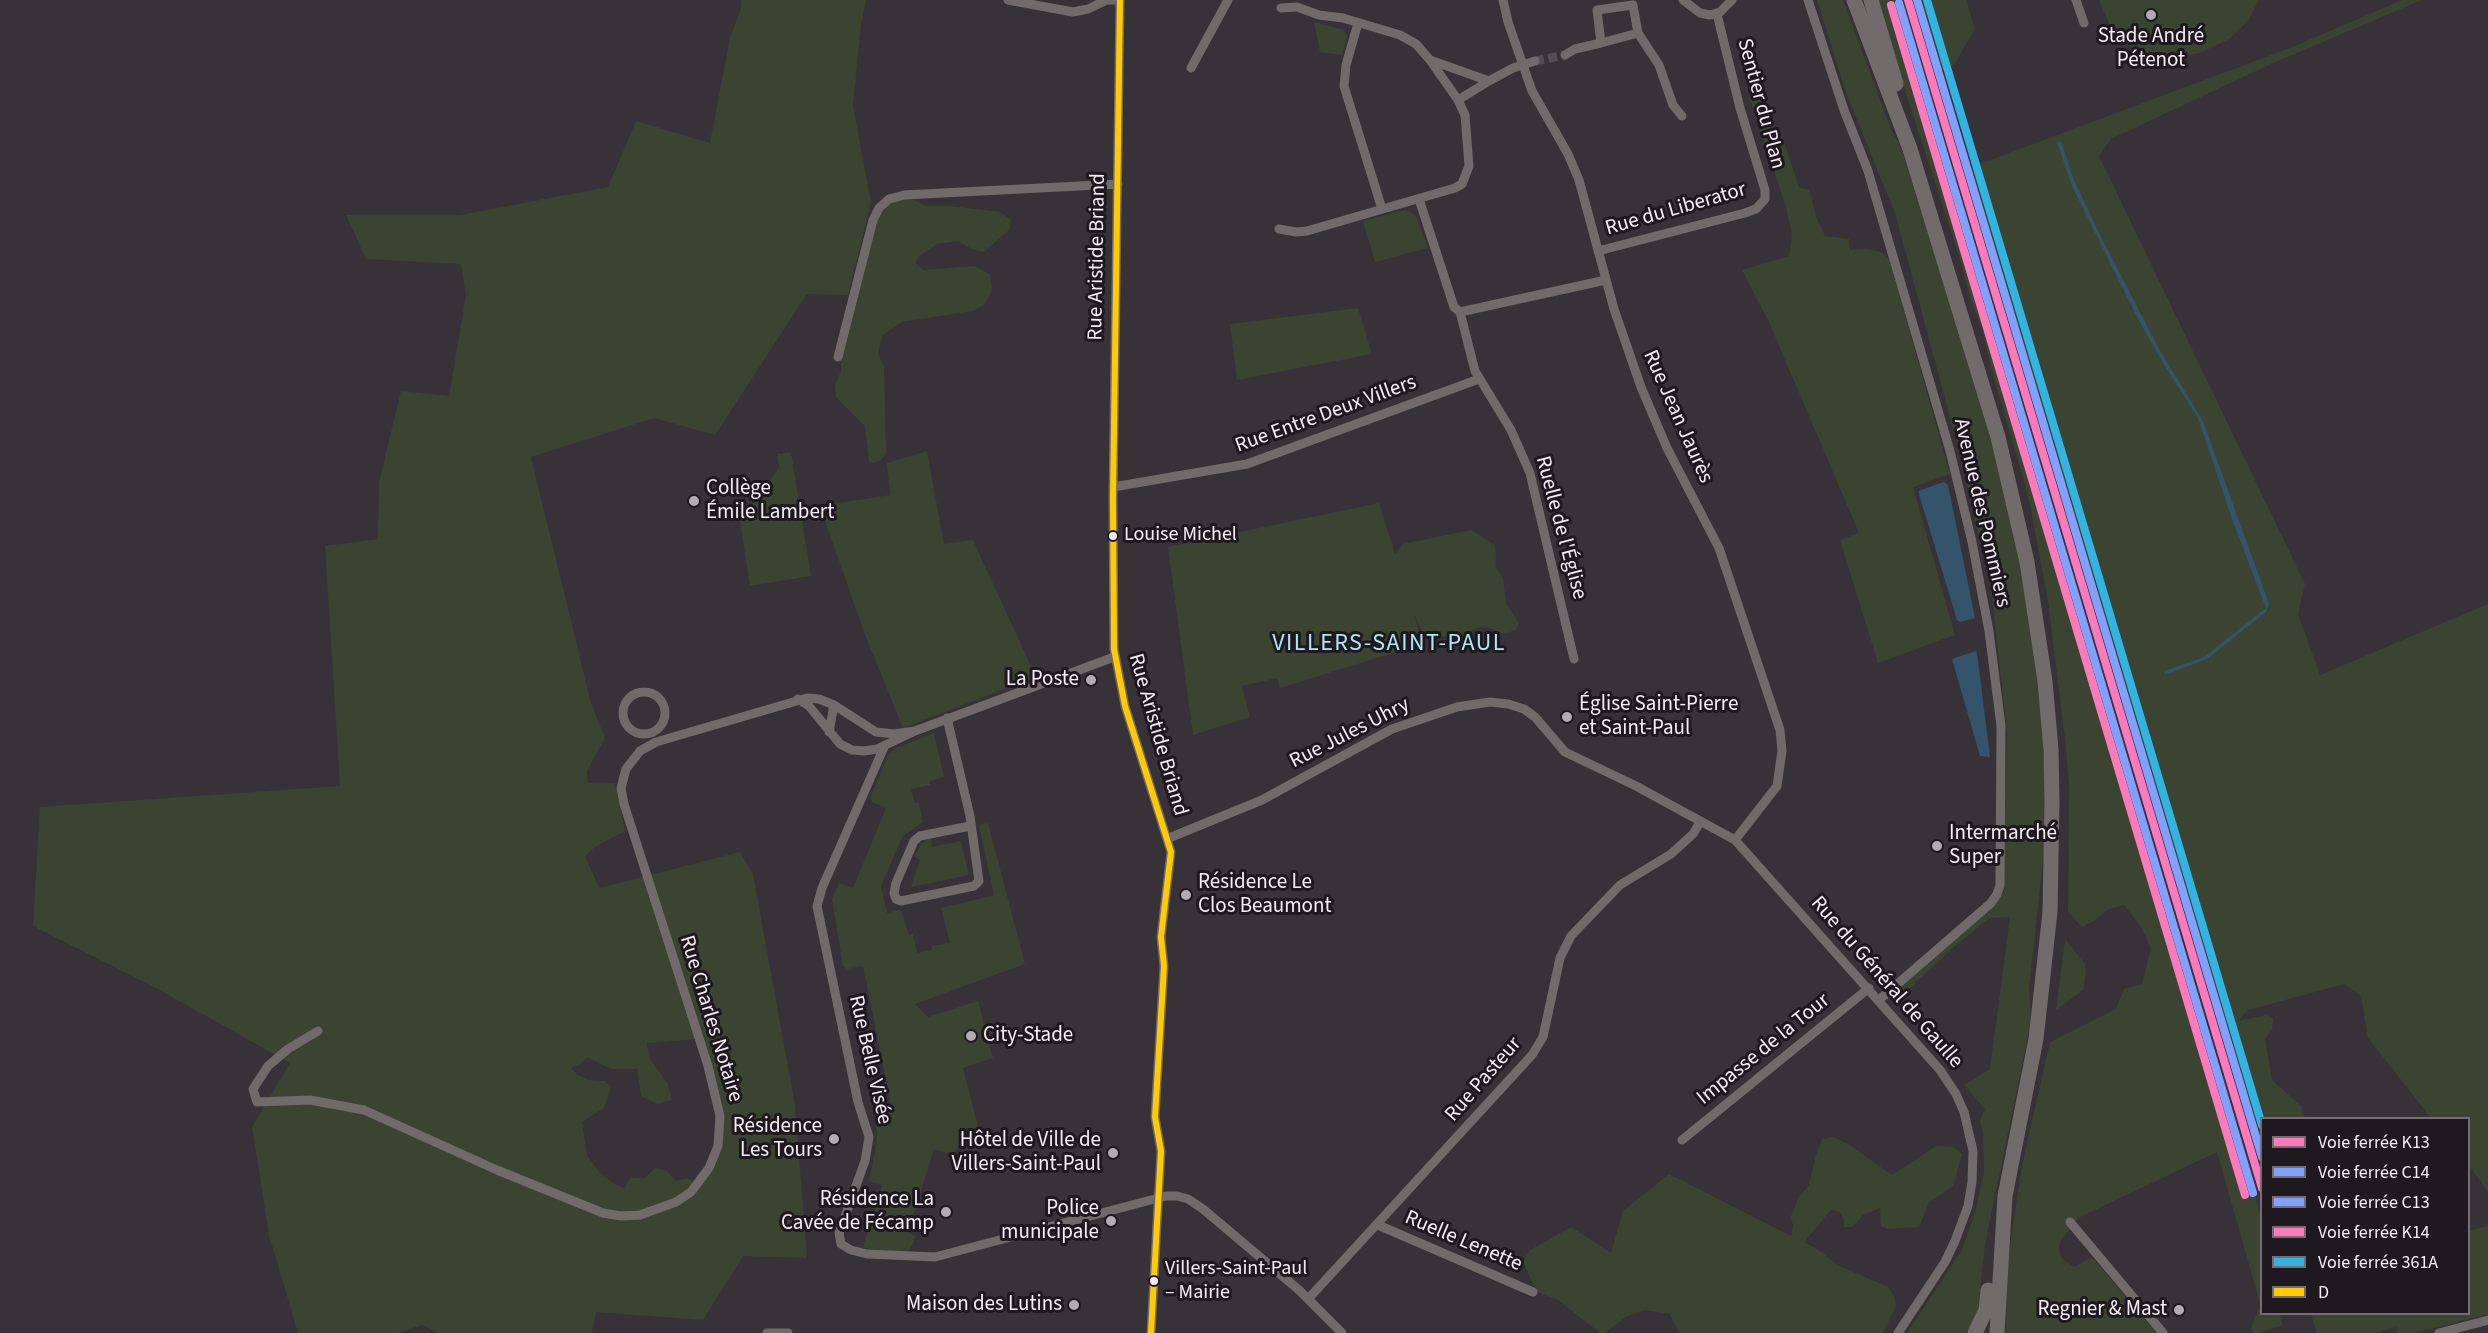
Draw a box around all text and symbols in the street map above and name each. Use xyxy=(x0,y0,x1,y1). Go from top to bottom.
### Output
marker: Stade André Pétenot xyxy=(2144,8,2158,22)
place label: Stade André Pétenot xyxy=(2098,24,2204,74)
street label: Sentier du Plan xyxy=(1731,36,1789,172)
street label: Rue Aristide Briand xyxy=(1084,173,1112,341)
street label: Rue du Liberator xyxy=(1603,178,1749,242)
street label: Rue Jean Jaurès xyxy=(1636,347,1718,487)
street label: Rue Entre Deux Villers xyxy=(1232,371,1420,459)
street label: Avenue des Pommiers xyxy=(1947,416,2015,610)
street label: Ruelle de l'Église xyxy=(1529,454,1591,602)
place label: Collège Émile Lambert xyxy=(706,476,834,526)
marker: Collège Émile Lambert xyxy=(687,494,701,508)
place label: Louise Michel xyxy=(1124,524,1237,548)
marker: Louise Michel xyxy=(1107,530,1119,542)
district label: VILLERS-SAINT-PAUL xyxy=(1272,631,1506,659)
street label: Rue Aristide Briand xyxy=(1122,651,1192,819)
place label: La Poste xyxy=(1006,667,1079,693)
marker: La Poste xyxy=(1084,673,1098,687)
place label: Église Saint-Pierre et Saint-Paul xyxy=(1579,692,1738,742)
street label: Rue Jules Uhry xyxy=(1286,693,1414,775)
marker: Église Saint-Pierre et Saint-Paul xyxy=(1560,710,1574,724)
place label: Intermarché Super xyxy=(1949,821,2057,871)
marker: Intermarché Super xyxy=(1930,839,1944,853)
place label: Résidence Le Clos Beaumont xyxy=(1198,870,1332,920)
marker: Résidence Le Clos Beaumont xyxy=(1179,888,1193,902)
street label: Rue du Général de Gaulle xyxy=(1804,892,1968,1074)
street label: Rue Charles Notaire xyxy=(673,933,747,1105)
street label: Impasse de la Tour xyxy=(1693,989,1835,1111)
street label: Rue Belle Visée xyxy=(842,993,896,1127)
place label: City-Stade xyxy=(983,1023,1073,1049)
marker: City-Stade xyxy=(964,1029,978,1043)
street label: Rue Pasteur xyxy=(1440,1033,1528,1127)
place label: Résidence Les Tours xyxy=(733,1114,822,1164)
legend xyxy=(2260,1117,2470,1315)
place label: Hôtel de Ville de Villers-Saint-Paul xyxy=(952,1128,1101,1178)
text: Voie ferrée K13 xyxy=(2318,1130,2430,1155)
marker: Résidence Les Tours xyxy=(827,1132,841,1146)
marker: Hôtel de Ville de Villers-Saint-Paul xyxy=(1106,1146,1120,1160)
text: Voie ferrée C14 xyxy=(2318,1160,2430,1185)
place label: Résidence La Cavée de Fécamp xyxy=(781,1187,934,1237)
text: Voie ferrée C13 xyxy=(2318,1190,2430,1215)
place label: Police municipale xyxy=(1001,1196,1099,1246)
marker: Résidence La Cavée de Fécamp xyxy=(939,1205,953,1219)
street label: Ruelle Lenette xyxy=(1401,1206,1525,1278)
marker: Police municipale xyxy=(1104,1214,1118,1228)
text: Voie ferrée K14 xyxy=(2318,1220,2430,1245)
text: Voie ferrée 361A xyxy=(2318,1250,2438,1275)
place label: Villers-Saint-Paul – Mairie xyxy=(1165,1258,1307,1305)
marker: Villers-Saint-Paul – Mairie xyxy=(1148,1275,1160,1287)
text: D xyxy=(2318,1280,2329,1305)
place label: Maison des Lutins xyxy=(906,1292,1062,1318)
place label: Regnier & Mast xyxy=(2038,1297,2167,1323)
marker: Maison des Lutins xyxy=(1067,1298,1081,1312)
marker: Regnier & Mast xyxy=(2172,1303,2186,1317)

